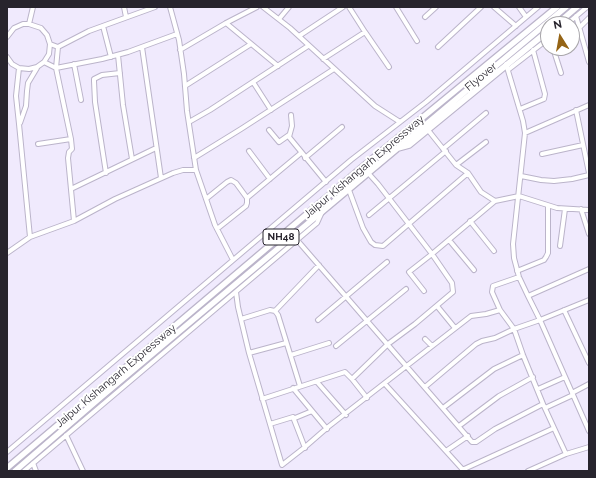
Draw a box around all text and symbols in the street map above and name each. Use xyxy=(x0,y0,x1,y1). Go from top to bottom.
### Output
north arrow xyxy=(540,16,580,56)
text: N xyxy=(552,18,563,32)
street label: Flyover xyxy=(462,60,500,94)
street label: Jaipur Kishangarh Expressway xyxy=(301,113,427,221)
road number: NH48 xyxy=(263,229,299,245)
street label: Jaipur Kishangarh Expressway xyxy=(53,322,179,430)

